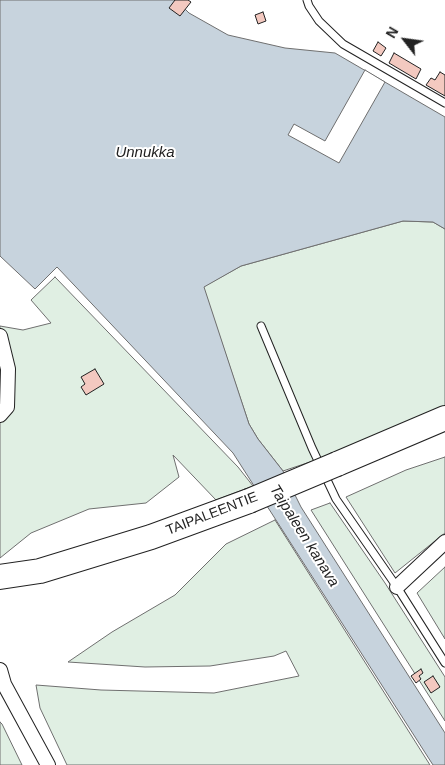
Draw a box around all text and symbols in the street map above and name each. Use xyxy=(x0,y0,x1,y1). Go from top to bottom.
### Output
north arrow xyxy=(380,15,430,65)
text: N xyxy=(383,24,401,41)
water label: Unnukka xyxy=(115,144,175,162)
water label: Taipaleen kanava xyxy=(265,482,343,590)
street label: TAIPALEENTIE xyxy=(164,489,260,539)

